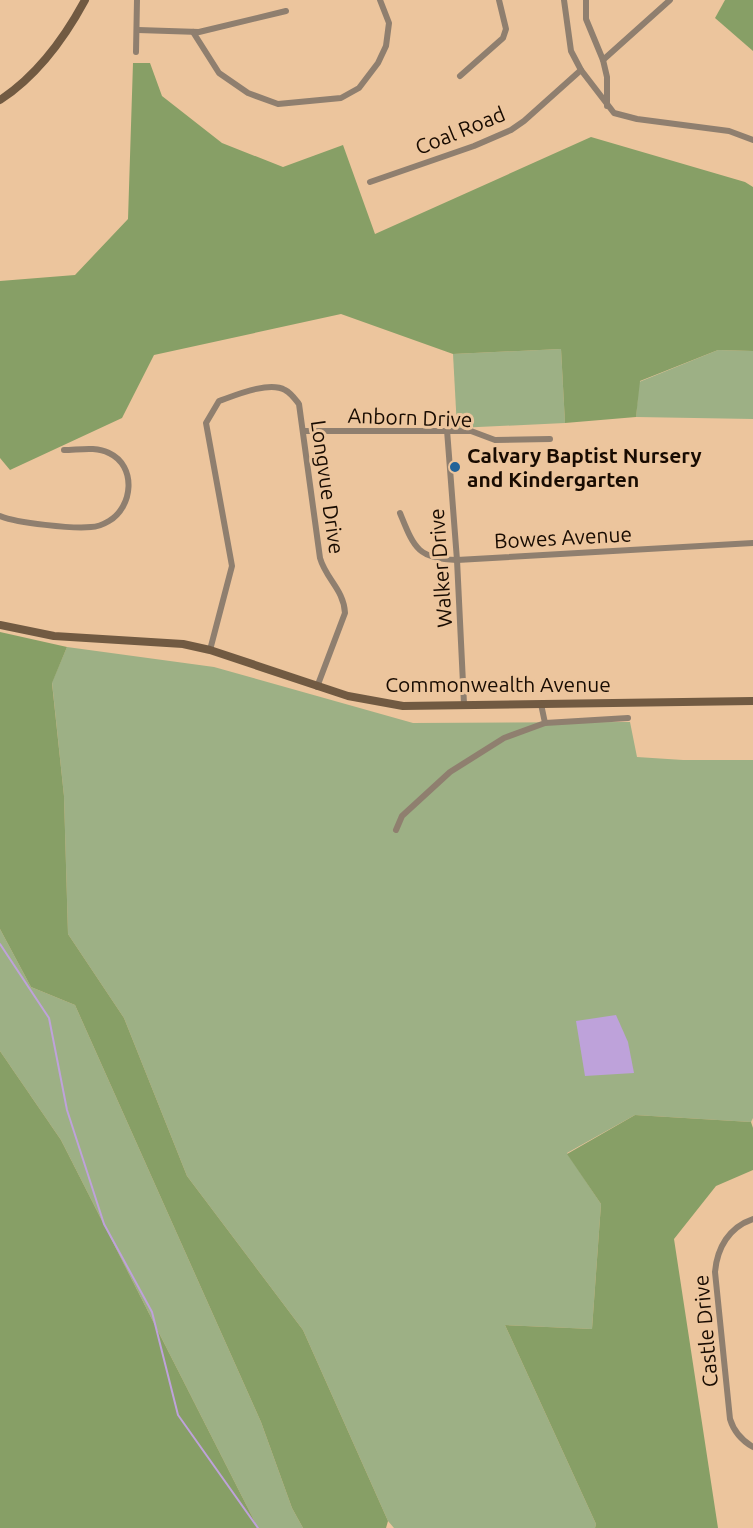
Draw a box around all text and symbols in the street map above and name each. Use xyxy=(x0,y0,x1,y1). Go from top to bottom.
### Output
street label: Coal Road xyxy=(412,101,508,159)
street label: Anborn Drive xyxy=(347,403,473,431)
street label: Longvue Drive xyxy=(307,418,349,556)
place label: Calvary Baptist Nursery and Kindergarten xyxy=(467,443,702,491)
marker: Calvary Baptist Nursery and Kindergarten xyxy=(448,460,462,474)
street label: Walker Drive xyxy=(424,508,456,628)
street label: Bowes Avenue xyxy=(493,521,633,553)
street label: Commonwealth Avenue xyxy=(385,672,611,696)
street label: Castle Drive xyxy=(688,1274,722,1388)

